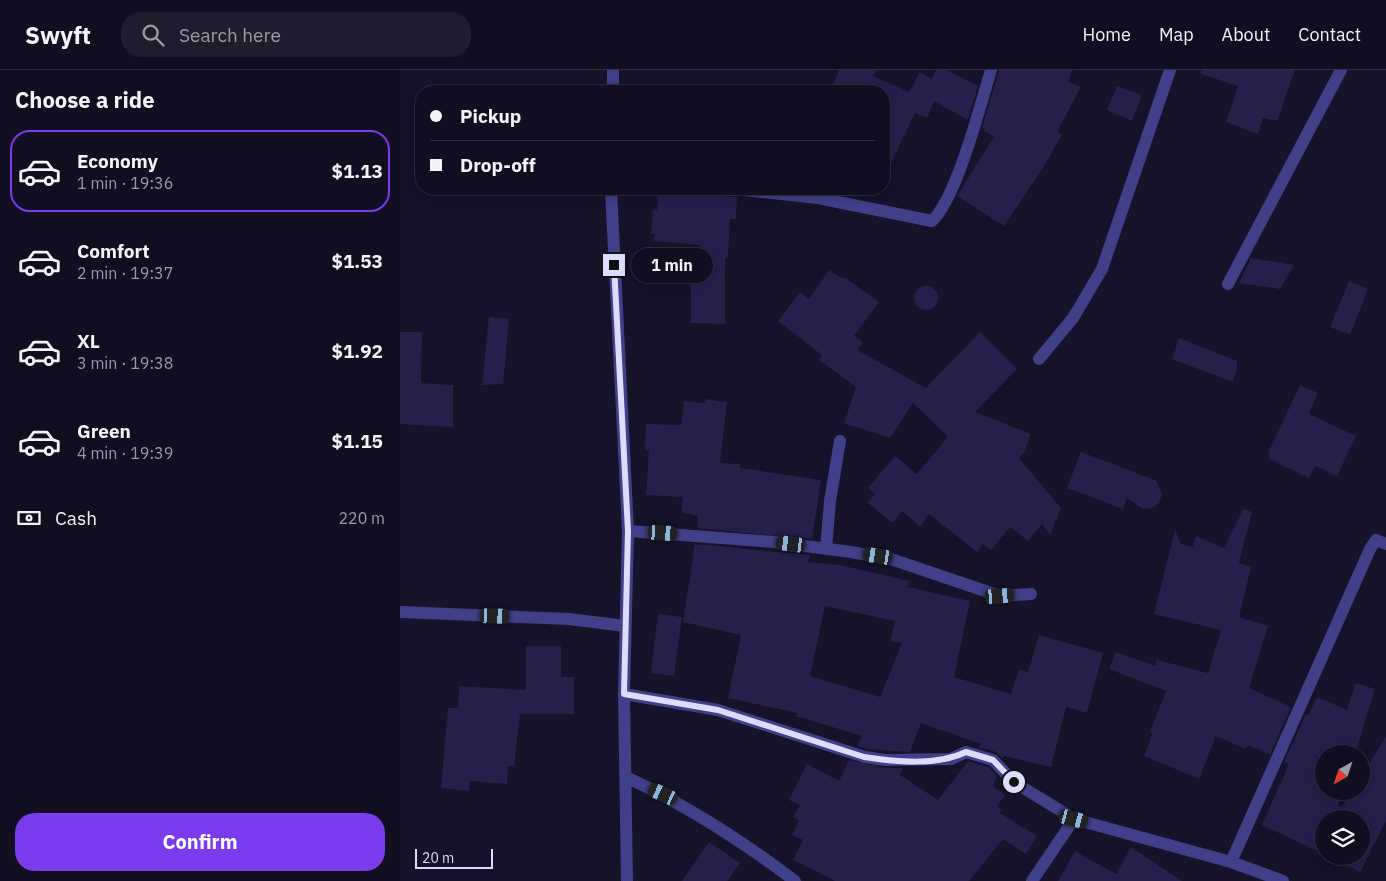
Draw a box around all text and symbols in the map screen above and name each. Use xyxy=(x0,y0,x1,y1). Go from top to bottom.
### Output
search box xyxy=(121,12,471,57)
text: Swyft xyxy=(25,19,91,51)
icon: search xyxy=(139,21,167,49)
text: Search here xyxy=(179,23,281,47)
text: Home xyxy=(1083,23,1131,46)
text: Map xyxy=(1159,23,1194,46)
text: About xyxy=(1222,23,1270,46)
text: Contact xyxy=(1298,23,1361,46)
text: Choose a ride xyxy=(15,85,155,114)
text: Pickup xyxy=(460,104,521,128)
icon: car xyxy=(17,149,62,194)
text: Economy xyxy=(77,149,158,173)
text: Drop-off xyxy=(460,153,536,177)
text: $1.13 xyxy=(331,159,383,183)
text: 1 min · 19:36 xyxy=(77,173,173,193)
icon: car xyxy=(17,239,62,284)
text: Comfort xyxy=(77,239,150,263)
callout: 1 min xyxy=(632,248,714,282)
text: $1.53 xyxy=(331,249,383,273)
route end xyxy=(603,254,625,276)
text: 1 min xyxy=(651,255,693,275)
text: 2 min · 19:37 xyxy=(77,263,173,283)
icon: car xyxy=(17,329,62,374)
text: XL xyxy=(77,329,100,353)
text: $1.92 xyxy=(331,339,383,363)
text: 3 min · 19:38 xyxy=(77,353,173,373)
icon: car xyxy=(17,419,62,464)
text: Green xyxy=(77,419,131,443)
text: $1.15 xyxy=(331,429,383,453)
text: 4 min · 19:39 xyxy=(77,443,173,463)
icon: cash xyxy=(15,504,43,532)
text: Cash xyxy=(55,506,97,530)
text: 220 m xyxy=(338,508,385,528)
car xyxy=(647,525,678,541)
car xyxy=(775,535,806,553)
car xyxy=(862,546,893,566)
car xyxy=(984,587,1015,605)
car xyxy=(479,608,510,624)
north arrow xyxy=(1315,745,1370,800)
map controls xyxy=(1315,745,1370,865)
route start xyxy=(1003,771,1025,793)
car xyxy=(646,781,679,807)
car xyxy=(1057,808,1090,830)
button: layers xyxy=(1315,810,1370,865)
button: Confirm xyxy=(15,813,385,871)
scale bar xyxy=(415,846,492,869)
text: 20 m xyxy=(422,849,454,867)

